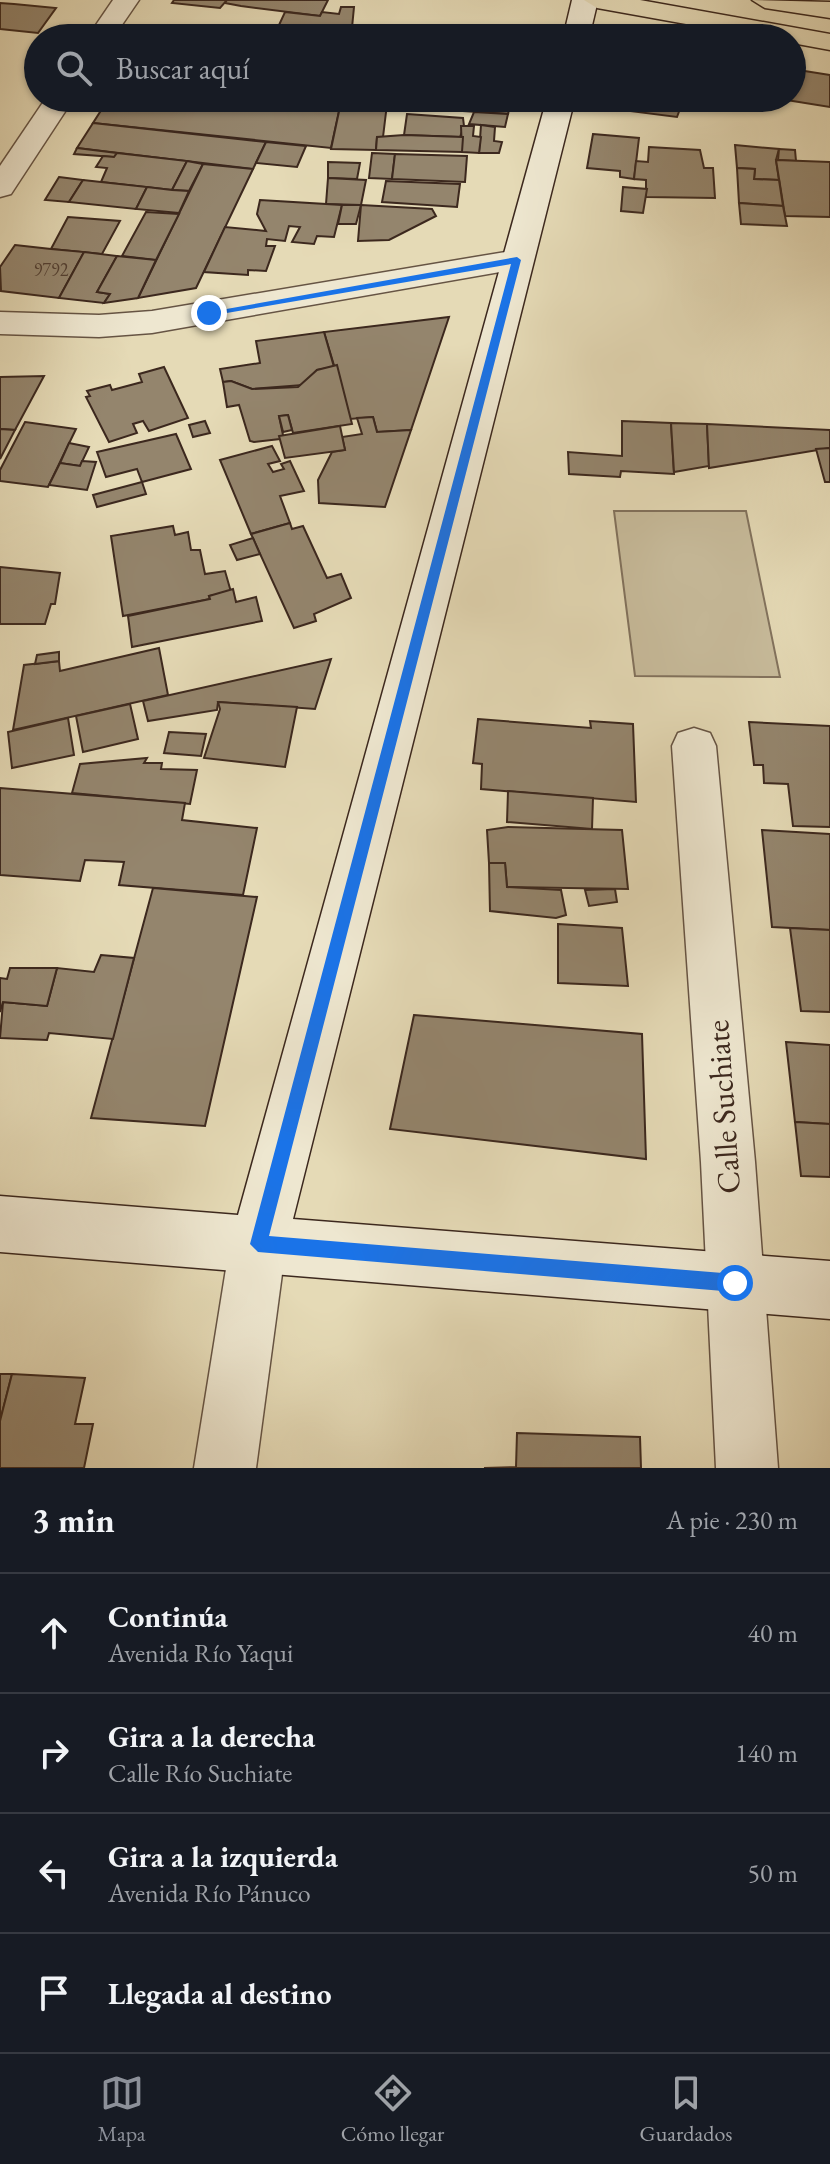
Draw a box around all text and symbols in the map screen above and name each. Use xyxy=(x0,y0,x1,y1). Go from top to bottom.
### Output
search box xyxy=(24,24,806,112)
icon: search xyxy=(52,46,96,90)
text: Buscar aquí xyxy=(116,49,250,88)
house number: 9792 xyxy=(34,258,69,281)
route end xyxy=(191,295,227,331)
street label: Calle Suchiate xyxy=(696,1019,750,1195)
route start xyxy=(717,1265,753,1301)
text: 3 min xyxy=(32,1498,115,1542)
text: A pie · 230 m xyxy=(666,1503,798,1537)
text: Continúa xyxy=(108,1597,228,1636)
icon: ahead xyxy=(32,1611,76,1655)
text: 40 m xyxy=(748,1616,798,1650)
text: Avenida Río Yaqui xyxy=(108,1636,293,1670)
text: Gira a la derecha xyxy=(108,1717,315,1756)
icon: right xyxy=(32,1731,76,1775)
text: 140 m xyxy=(735,1736,798,1770)
text: Calle Río Suchiate xyxy=(108,1756,292,1790)
text: Gira a la izquierda xyxy=(108,1837,338,1876)
icon: left xyxy=(32,1851,76,1895)
text: 50 m xyxy=(748,1856,798,1890)
text: Avenida Río Pánuco xyxy=(108,1876,311,1910)
icon: arrive xyxy=(32,1971,76,2015)
text: Llegada al destino xyxy=(108,1974,332,2013)
tab: Mapa xyxy=(98,2071,146,2148)
tab: Cómo llegar xyxy=(341,2071,444,2148)
tab: Guardados xyxy=(640,2071,732,2148)

